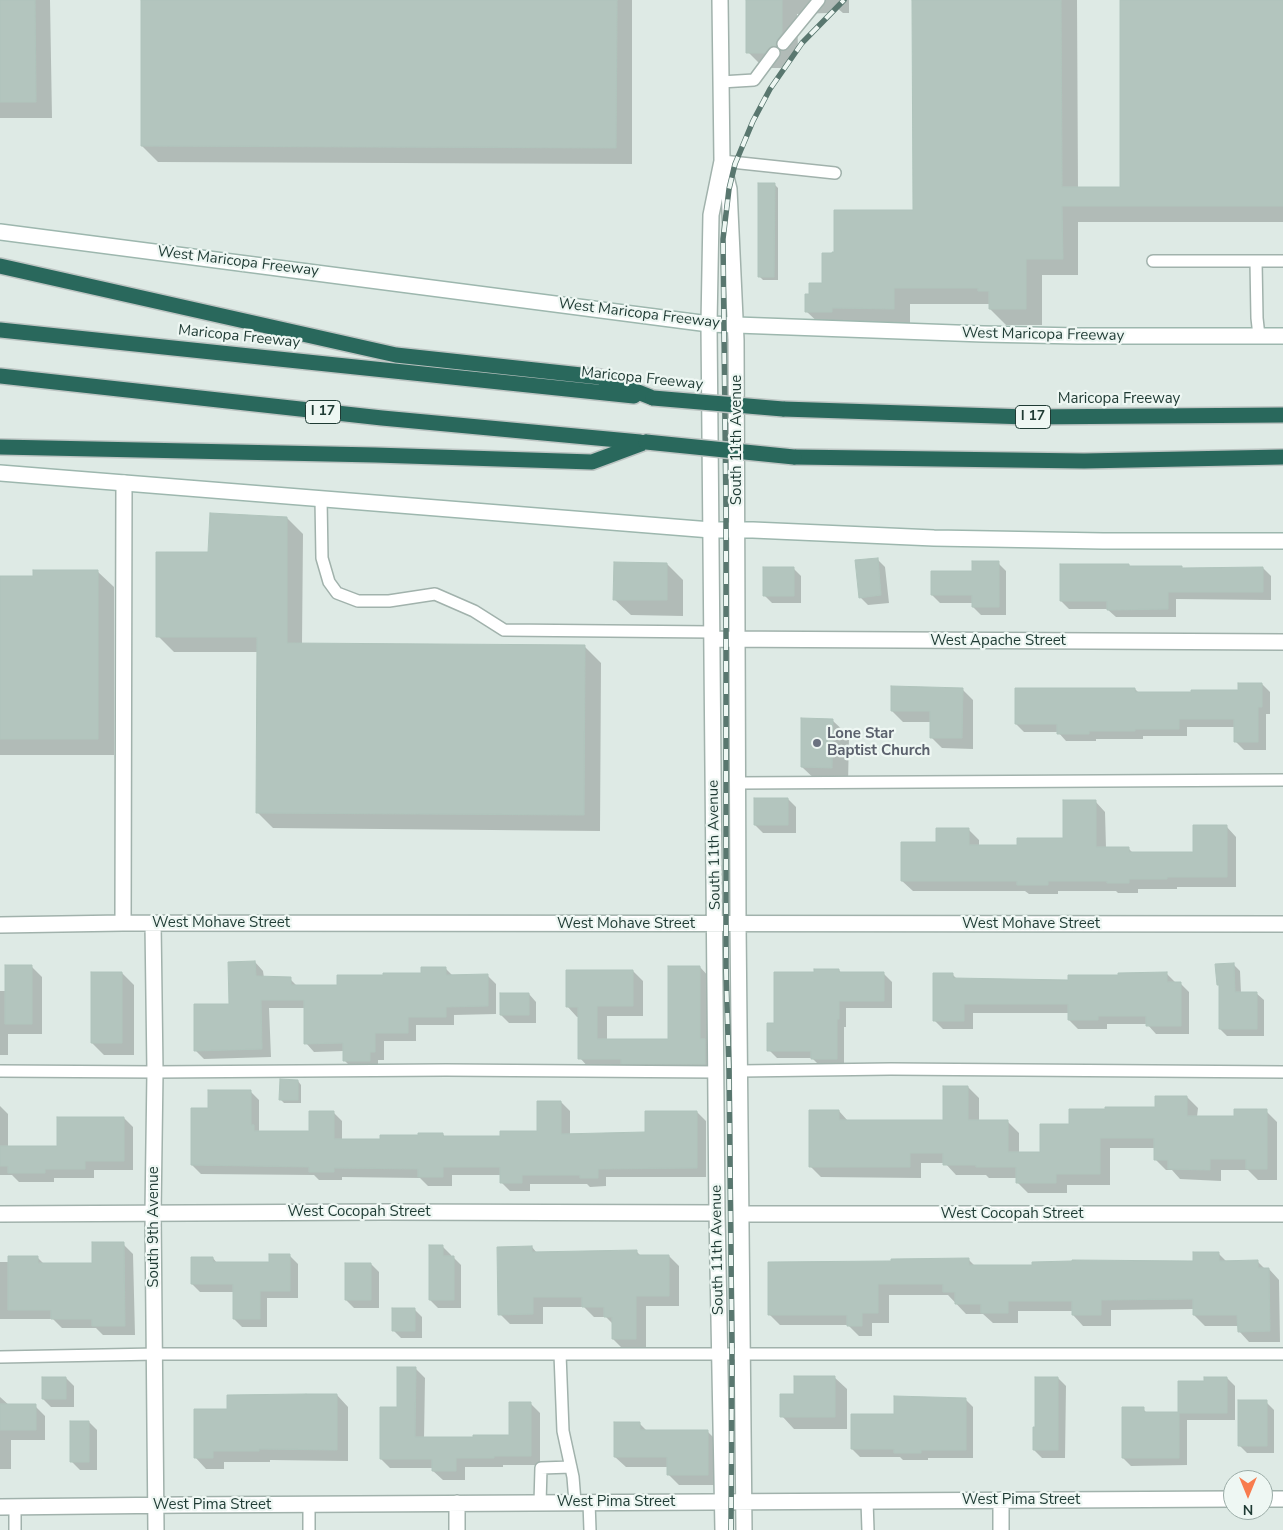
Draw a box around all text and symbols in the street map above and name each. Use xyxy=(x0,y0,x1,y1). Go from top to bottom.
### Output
street label: West Maricopa Freeway xyxy=(156,243,320,281)
street label: West Maricopa Freeway xyxy=(557,295,721,333)
street label: Maricopa Freeway xyxy=(177,322,301,352)
street label: West Maricopa Freeway xyxy=(962,325,1124,345)
street label: Maricopa Freeway xyxy=(580,364,704,394)
street label: South 11th Avenue xyxy=(728,375,746,505)
street label: Maricopa Freeway xyxy=(1058,390,1180,408)
road number: I 17 xyxy=(306,401,340,424)
road number: I 17 xyxy=(1016,406,1050,428)
street label: West Apache Street xyxy=(930,632,1066,650)
place label: Lone Star Baptist Church xyxy=(827,725,930,760)
marker: Lone Star Baptist Church xyxy=(811,737,823,749)
street label: South 11th Avenue xyxy=(705,780,725,910)
street label: West Mohave Street xyxy=(152,914,290,932)
street label: West Mohave Street xyxy=(557,915,695,933)
street label: West Mohave Street xyxy=(962,915,1100,933)
street label: South 9th Avenue xyxy=(145,1166,163,1288)
street label: South 11th Avenue xyxy=(708,1185,728,1315)
street label: West Cocopah Street xyxy=(288,1203,430,1221)
street label: West Cocopah Street xyxy=(941,1205,1083,1223)
north arrow xyxy=(1223,1470,1273,1520)
street label: West Pima Street xyxy=(962,1491,1080,1509)
street label: West Pima Street xyxy=(557,1493,675,1511)
street label: West Pima Street xyxy=(153,1496,271,1514)
text: N xyxy=(1243,1500,1253,1519)

